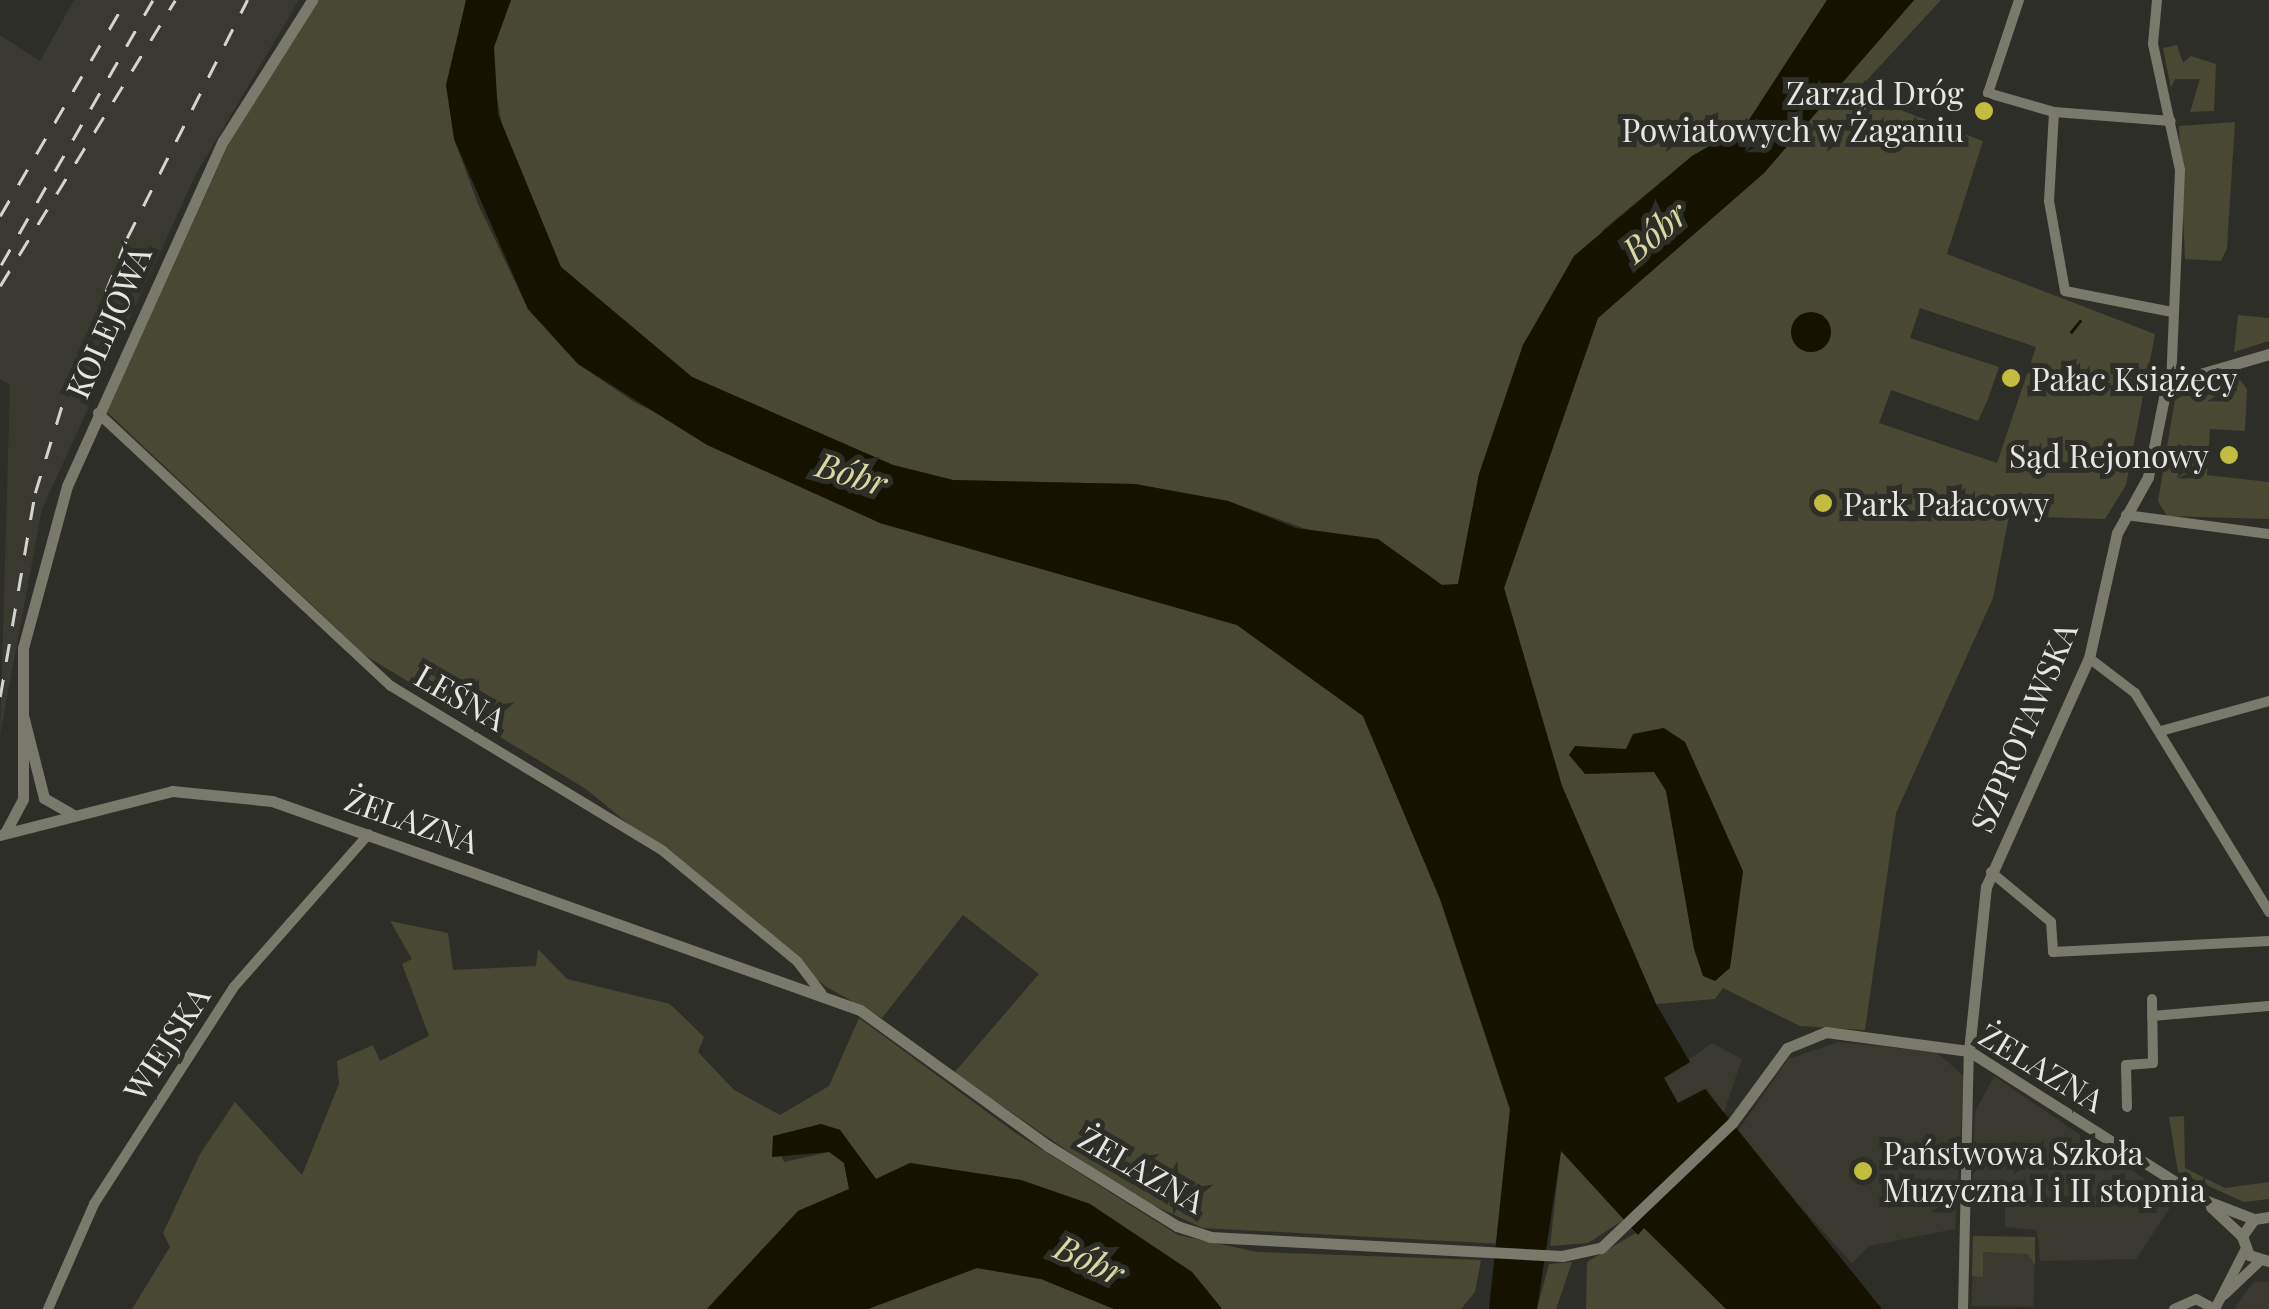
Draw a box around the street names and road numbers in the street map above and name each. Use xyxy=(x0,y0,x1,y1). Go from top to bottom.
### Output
street label: KOLEJOWA xyxy=(58,240,158,404)
street label: SZPROTAWSKA xyxy=(1962,617,2084,837)
street label: LEŚNA xyxy=(409,656,513,738)
street label: ŻELAZNA xyxy=(340,779,484,861)
street label: WIEJSKA xyxy=(115,979,217,1107)
street label: ŻELAZNA xyxy=(1973,1015,2111,1119)
street label: ŻELAZNA xyxy=(1072,1118,1212,1220)

